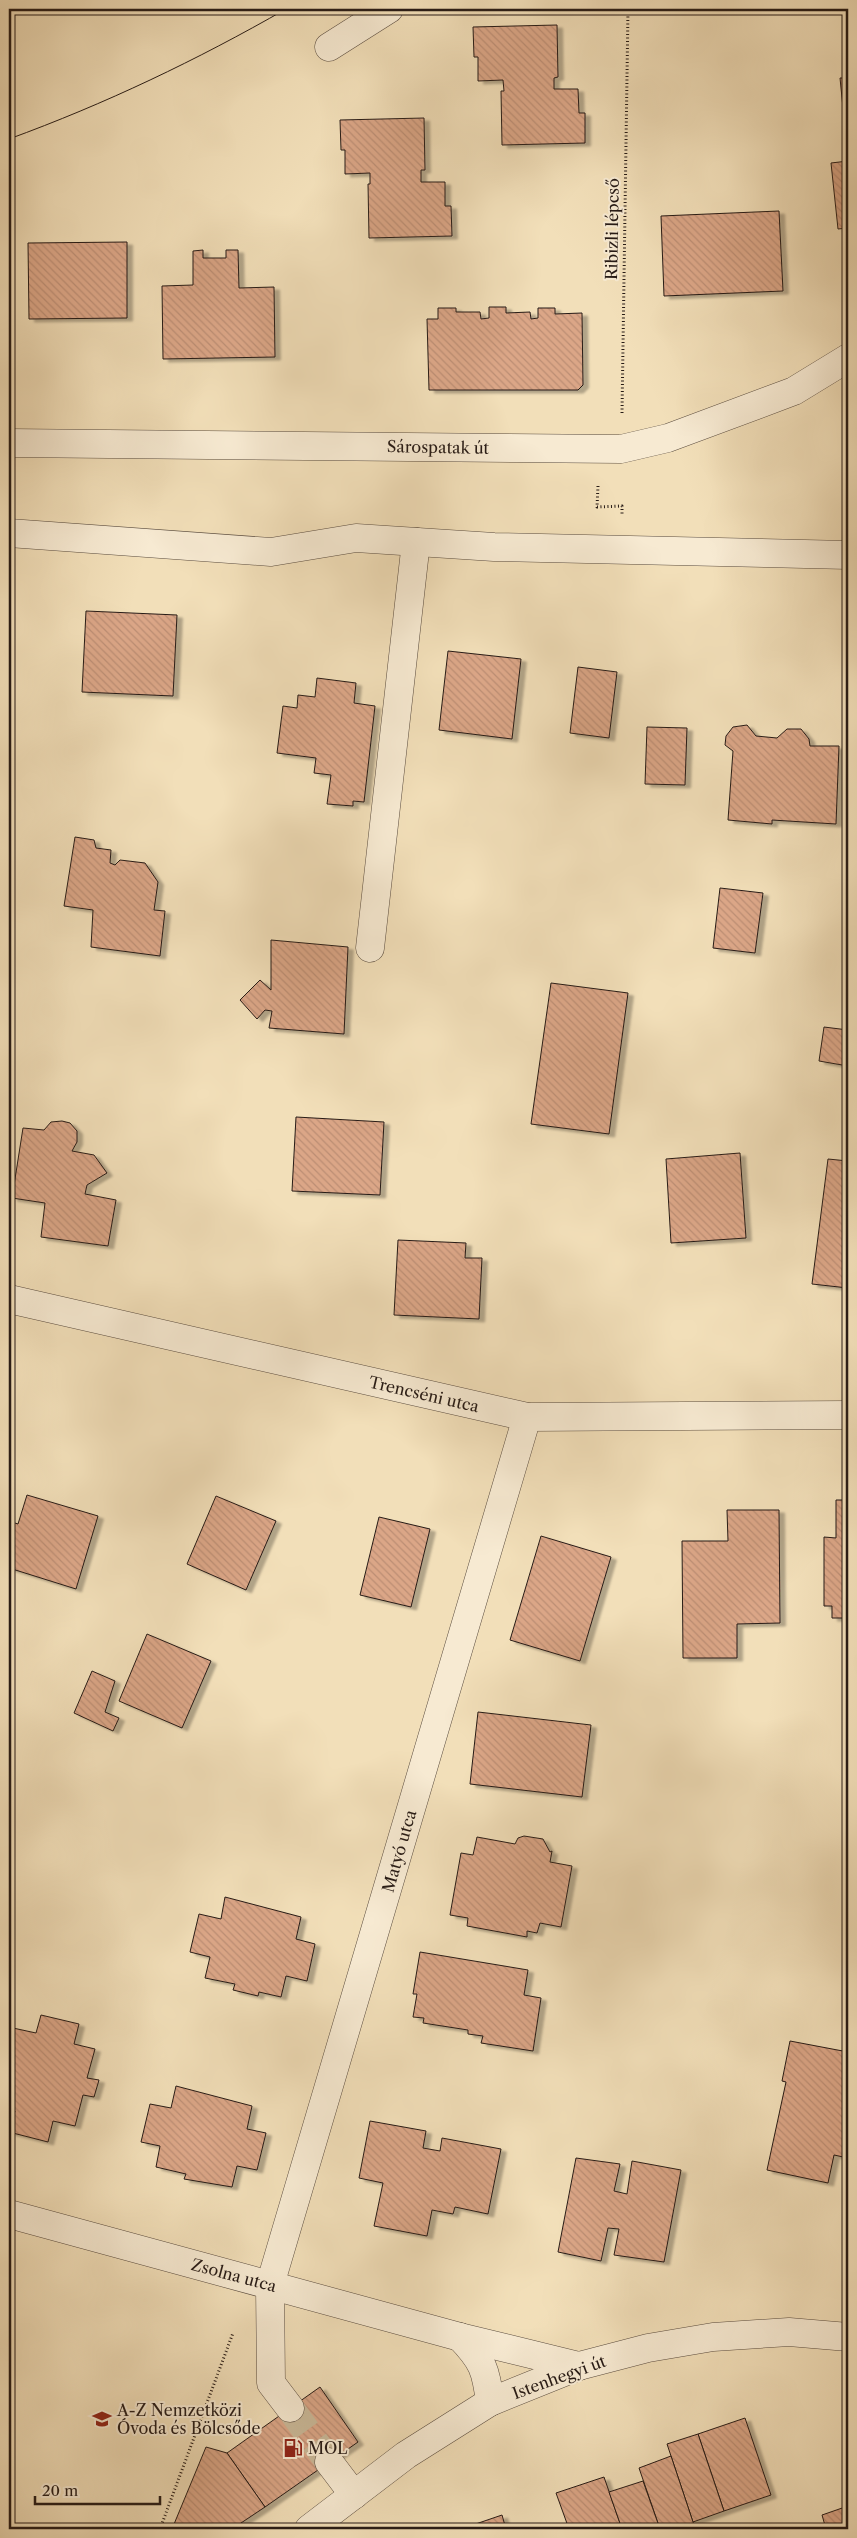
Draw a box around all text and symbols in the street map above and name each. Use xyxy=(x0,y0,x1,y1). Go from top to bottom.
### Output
street label: Ribizli lépcső xyxy=(601,178,623,280)
street label: Sárospatak út xyxy=(387,436,490,458)
street label: Trencséni utca xyxy=(367,1372,482,1417)
street label: Matyó utca xyxy=(378,1807,420,1895)
street label: Zsolna utca xyxy=(189,2254,279,2296)
street label: Istenhegyi út xyxy=(509,2351,609,2403)
place label: A-Z Nemzetközi Óvoda és Bölcsőde xyxy=(116,2400,260,2438)
school or university icon: A-Z Nemzetközi Óvoda és Bölcsőde xyxy=(91,2408,113,2430)
fuel station icon: MOL xyxy=(282,2437,304,2459)
place label: MOL xyxy=(308,2438,348,2458)
scale bar xyxy=(35,2473,160,2505)
text: 20 m xyxy=(42,2481,78,2500)

